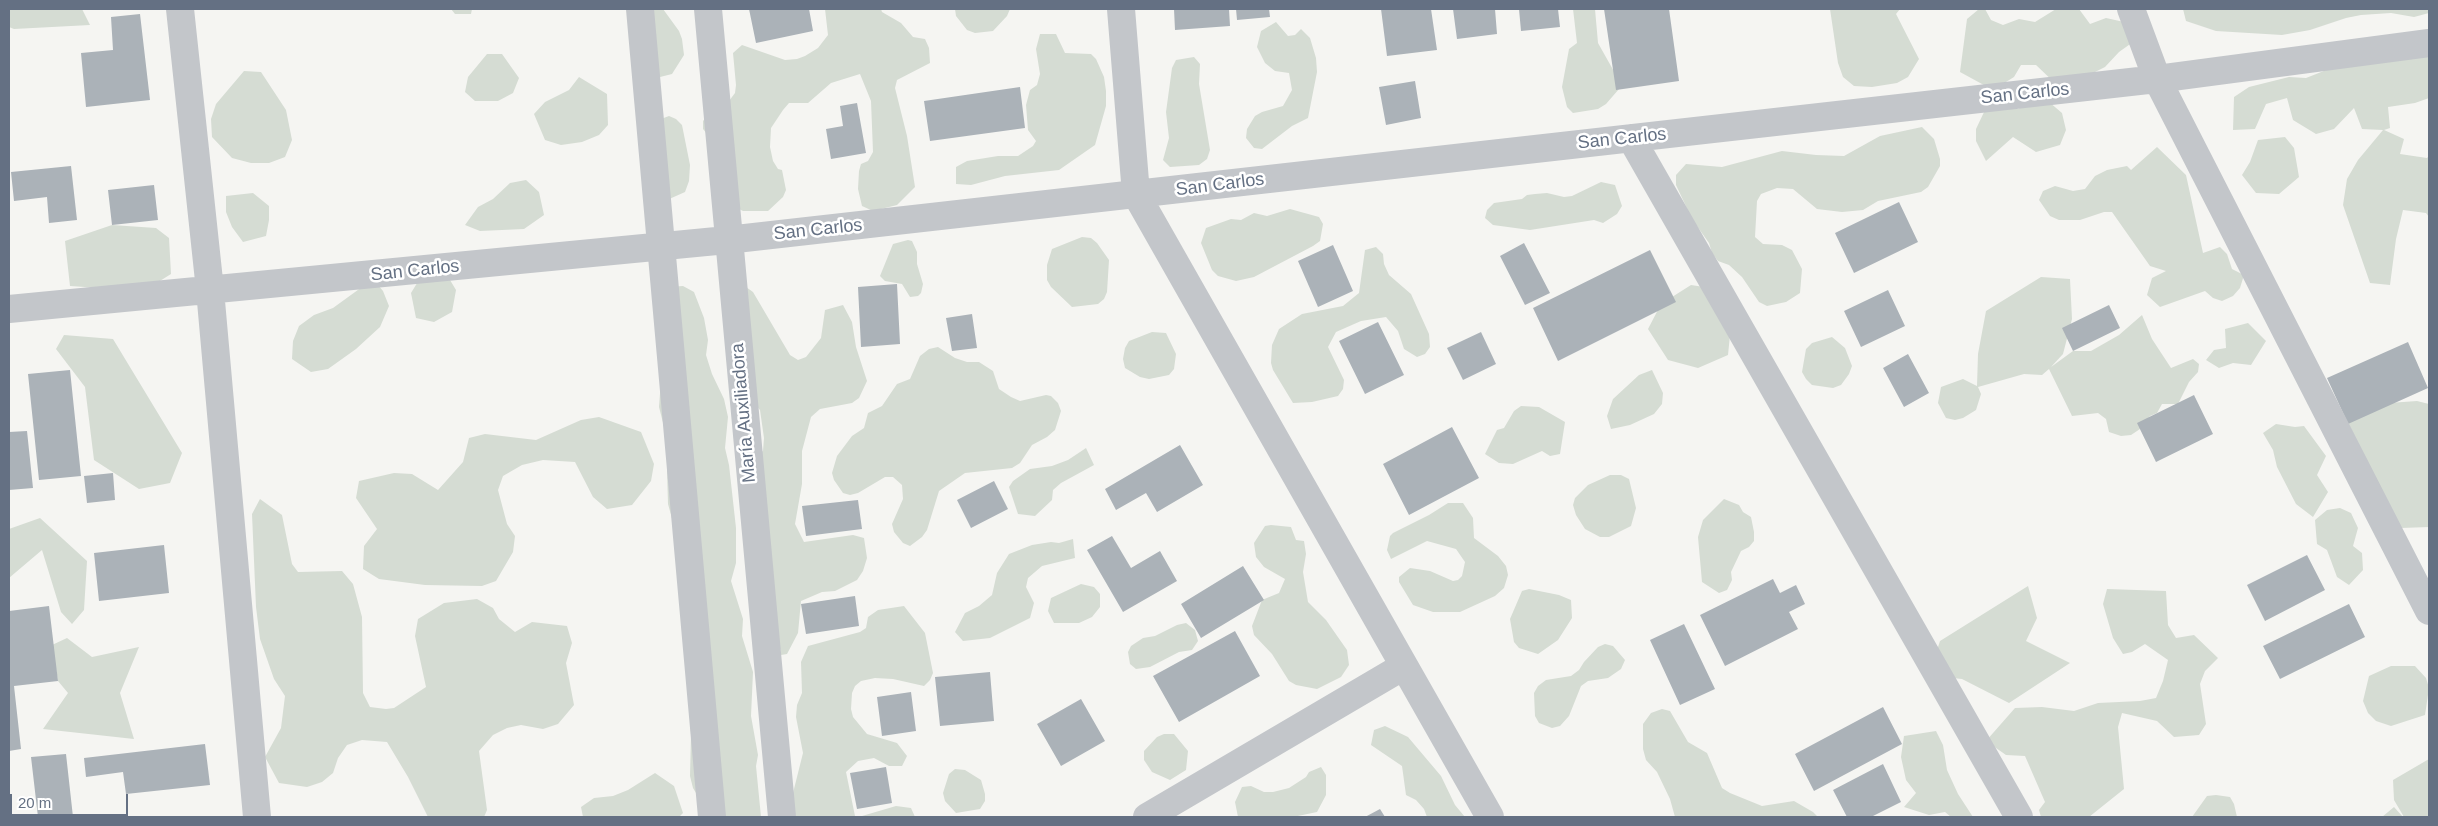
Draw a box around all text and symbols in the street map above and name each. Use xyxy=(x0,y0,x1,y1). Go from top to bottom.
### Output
street label: San Carlos xyxy=(1980,79,2070,109)
street label: San Carlos xyxy=(1577,124,1667,154)
street label: San Carlos xyxy=(1174,169,1266,201)
street label: San Carlos xyxy=(773,215,863,245)
street label: San Carlos xyxy=(370,256,460,286)
street label: María Auxiliadora xyxy=(727,342,761,484)
scale bar xyxy=(12,784,130,816)
text: 20 m xyxy=(18,794,51,811)

